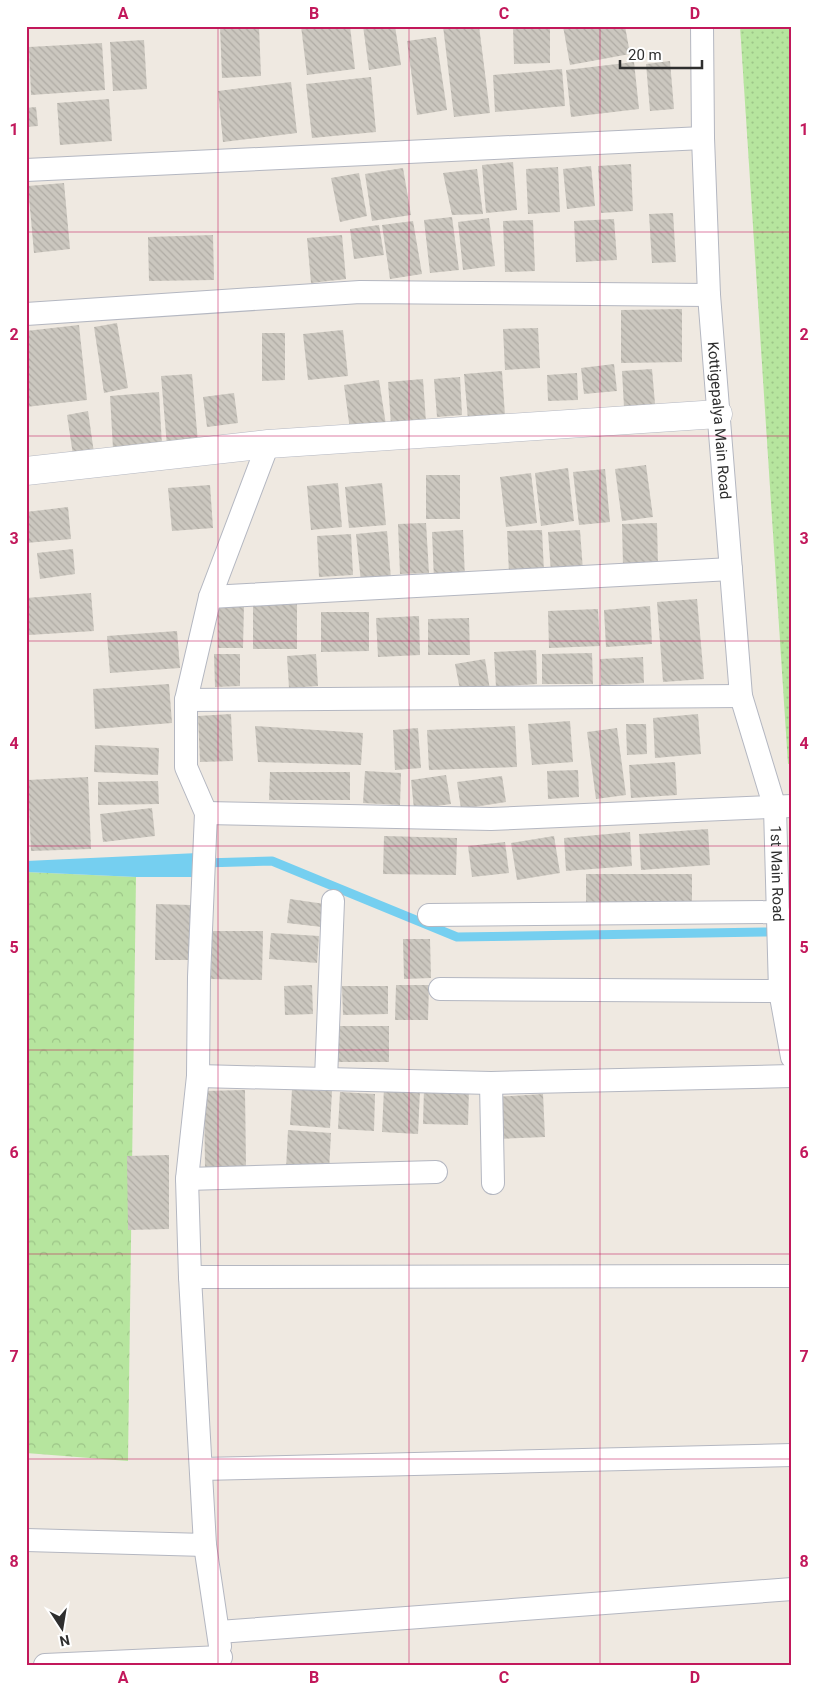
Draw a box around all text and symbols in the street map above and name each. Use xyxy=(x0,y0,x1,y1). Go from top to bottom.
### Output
text: A xyxy=(118,4,129,23)
text: B xyxy=(309,4,319,23)
text: C xyxy=(499,4,509,23)
text: D xyxy=(690,4,700,23)
scale bar xyxy=(620,38,703,70)
text: 20 m xyxy=(628,46,662,64)
text: 1 xyxy=(9,120,19,139)
text: 1 xyxy=(799,120,809,139)
text: 2 xyxy=(9,325,19,344)
text: 2 xyxy=(799,325,809,344)
street label: Kottigepalya Main Road xyxy=(704,341,734,500)
text: 3 xyxy=(9,529,19,548)
text: 3 xyxy=(799,529,809,548)
text: 4 xyxy=(9,734,19,753)
text: 4 xyxy=(799,734,809,753)
street label: 1st Main Road xyxy=(766,825,787,922)
text: 5 xyxy=(9,938,19,957)
text: 5 xyxy=(799,938,809,957)
text: 6 xyxy=(9,1143,19,1162)
text: 6 xyxy=(799,1143,809,1162)
text: 7 xyxy=(9,1347,19,1366)
text: 7 xyxy=(799,1347,809,1366)
text: 8 xyxy=(9,1552,19,1571)
text: 8 xyxy=(799,1552,809,1571)
north arrow xyxy=(38,1604,88,1654)
text: N xyxy=(58,1632,71,1650)
text: A xyxy=(118,1668,129,1687)
text: B xyxy=(309,1668,319,1687)
text: C xyxy=(499,1668,509,1687)
text: D xyxy=(690,1668,700,1687)

